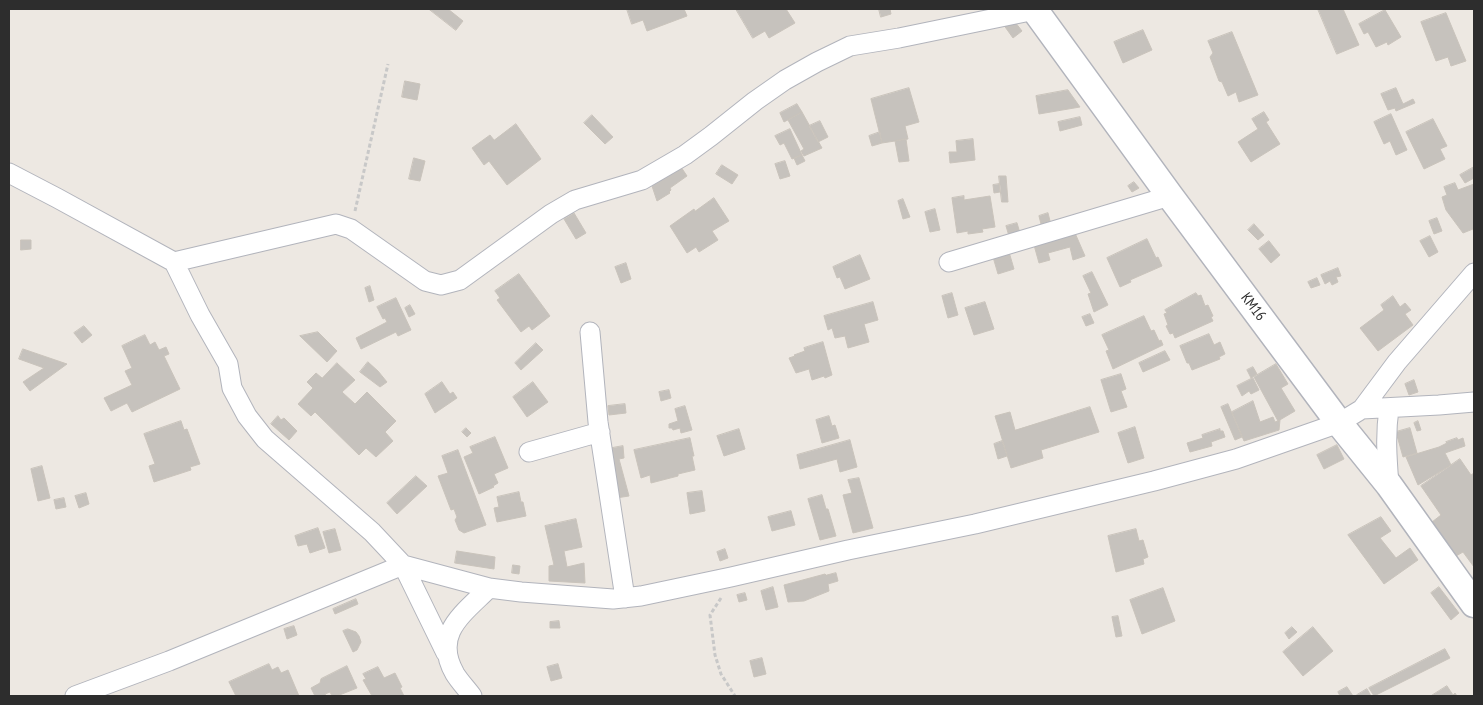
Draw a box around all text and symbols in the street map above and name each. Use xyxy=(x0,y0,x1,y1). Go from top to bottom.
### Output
street label: KM16 xyxy=(1237,289,1269,325)

